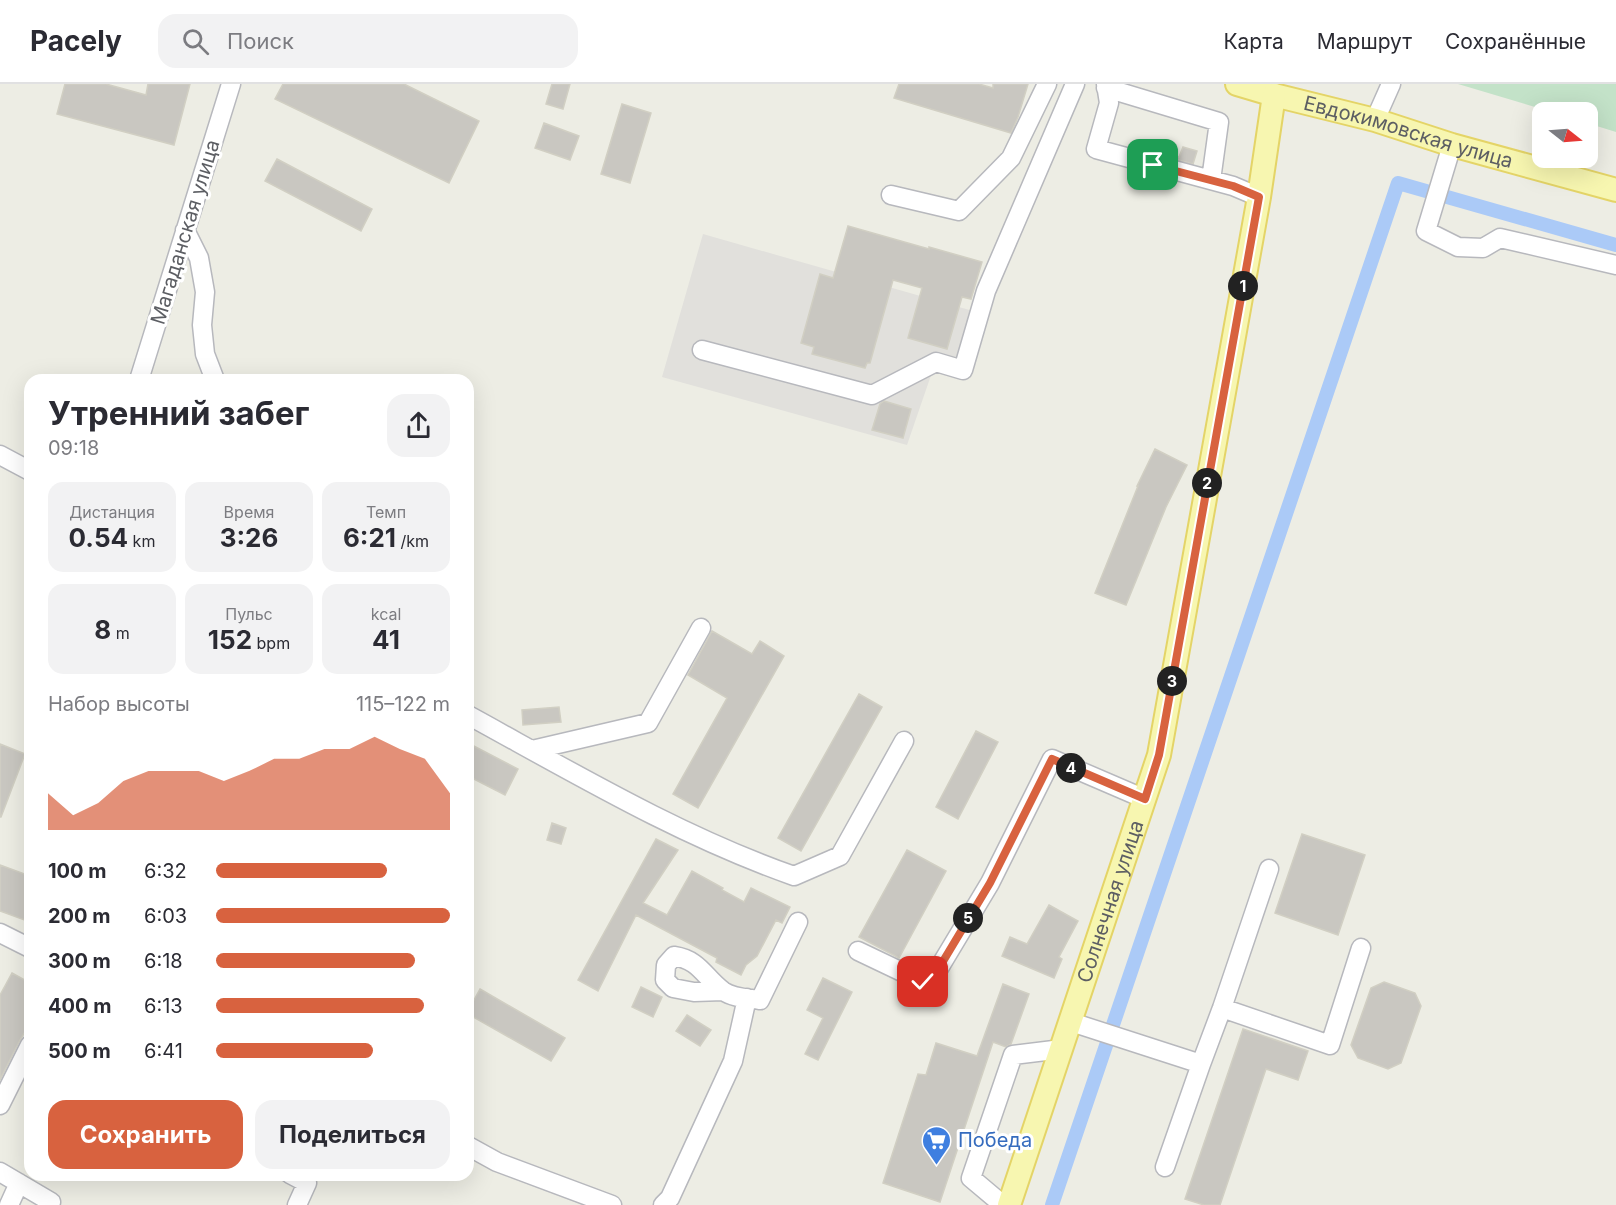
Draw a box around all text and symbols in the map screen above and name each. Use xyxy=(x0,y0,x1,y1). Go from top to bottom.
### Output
search box xyxy=(158,14,578,68)
text: Pacely xyxy=(30,24,122,58)
icon: search xyxy=(179,25,212,58)
text: Поиск xyxy=(227,28,294,54)
text: Карта xyxy=(1223,29,1284,54)
text: Маршрут xyxy=(1317,29,1412,54)
text: Сохранённые xyxy=(1445,29,1586,54)
street label: Евдокимовская улица xyxy=(1301,91,1516,173)
north arrow xyxy=(1532,102,1598,168)
map controls xyxy=(1532,102,1598,168)
street label: Магаданская улица xyxy=(145,137,225,327)
pin xyxy=(1127,139,1178,190)
icon: arrive xyxy=(1136,148,1169,181)
pin: 1 xyxy=(1228,271,1258,301)
text: 1 xyxy=(1240,276,1246,296)
text: Утренний забег xyxy=(48,393,309,433)
button: share xyxy=(387,394,450,457)
text: 09:18 xyxy=(48,436,99,460)
pin: 2 xyxy=(1192,468,1222,498)
text: 2 xyxy=(1202,473,1212,493)
text: Дистанция xyxy=(69,502,155,522)
text: Время xyxy=(224,502,274,522)
text: Темп xyxy=(366,502,406,522)
text: 0.54 xyxy=(69,522,128,553)
text: 3:26 xyxy=(220,522,278,553)
text: 6:21 xyxy=(343,522,396,553)
text: km xyxy=(128,531,155,551)
text: /km xyxy=(396,531,429,551)
text: Пульс xyxy=(225,604,273,624)
text: kcal xyxy=(371,604,401,624)
text: 8 xyxy=(94,614,111,645)
text: m xyxy=(111,623,130,643)
text: 152 xyxy=(208,624,252,655)
text: 41 xyxy=(372,624,400,655)
text: bpm xyxy=(252,633,290,653)
pin: 3 xyxy=(1157,666,1187,696)
text: 3 xyxy=(1167,671,1177,691)
text: Набор высоты xyxy=(48,692,190,716)
text: 115–122 m xyxy=(356,692,450,716)
pin: 4 xyxy=(1056,753,1086,783)
text: 4 xyxy=(1066,758,1076,778)
street label: Солнечная улица xyxy=(1072,817,1148,986)
text: 100 m xyxy=(48,859,107,883)
text: 6:32 xyxy=(144,859,187,883)
pin: 5 xyxy=(953,903,983,933)
text: 200 m xyxy=(48,904,111,928)
text: 6:03 xyxy=(144,904,187,928)
text: 5 xyxy=(963,908,973,928)
text: 300 m xyxy=(48,949,111,973)
text: 6:18 xyxy=(144,949,183,973)
pin xyxy=(897,956,948,1007)
icon: check xyxy=(906,965,939,998)
text: 400 m xyxy=(48,994,112,1018)
text: 6:13 xyxy=(144,994,183,1018)
text: 500 m xyxy=(48,1039,111,1063)
text: 6:41 xyxy=(144,1039,183,1063)
button: Сохранить xyxy=(48,1100,243,1169)
button: Поделиться xyxy=(255,1100,450,1169)
supermarket icon: Победа xyxy=(921,1124,953,1166)
place label: Победа xyxy=(958,1128,1032,1152)

